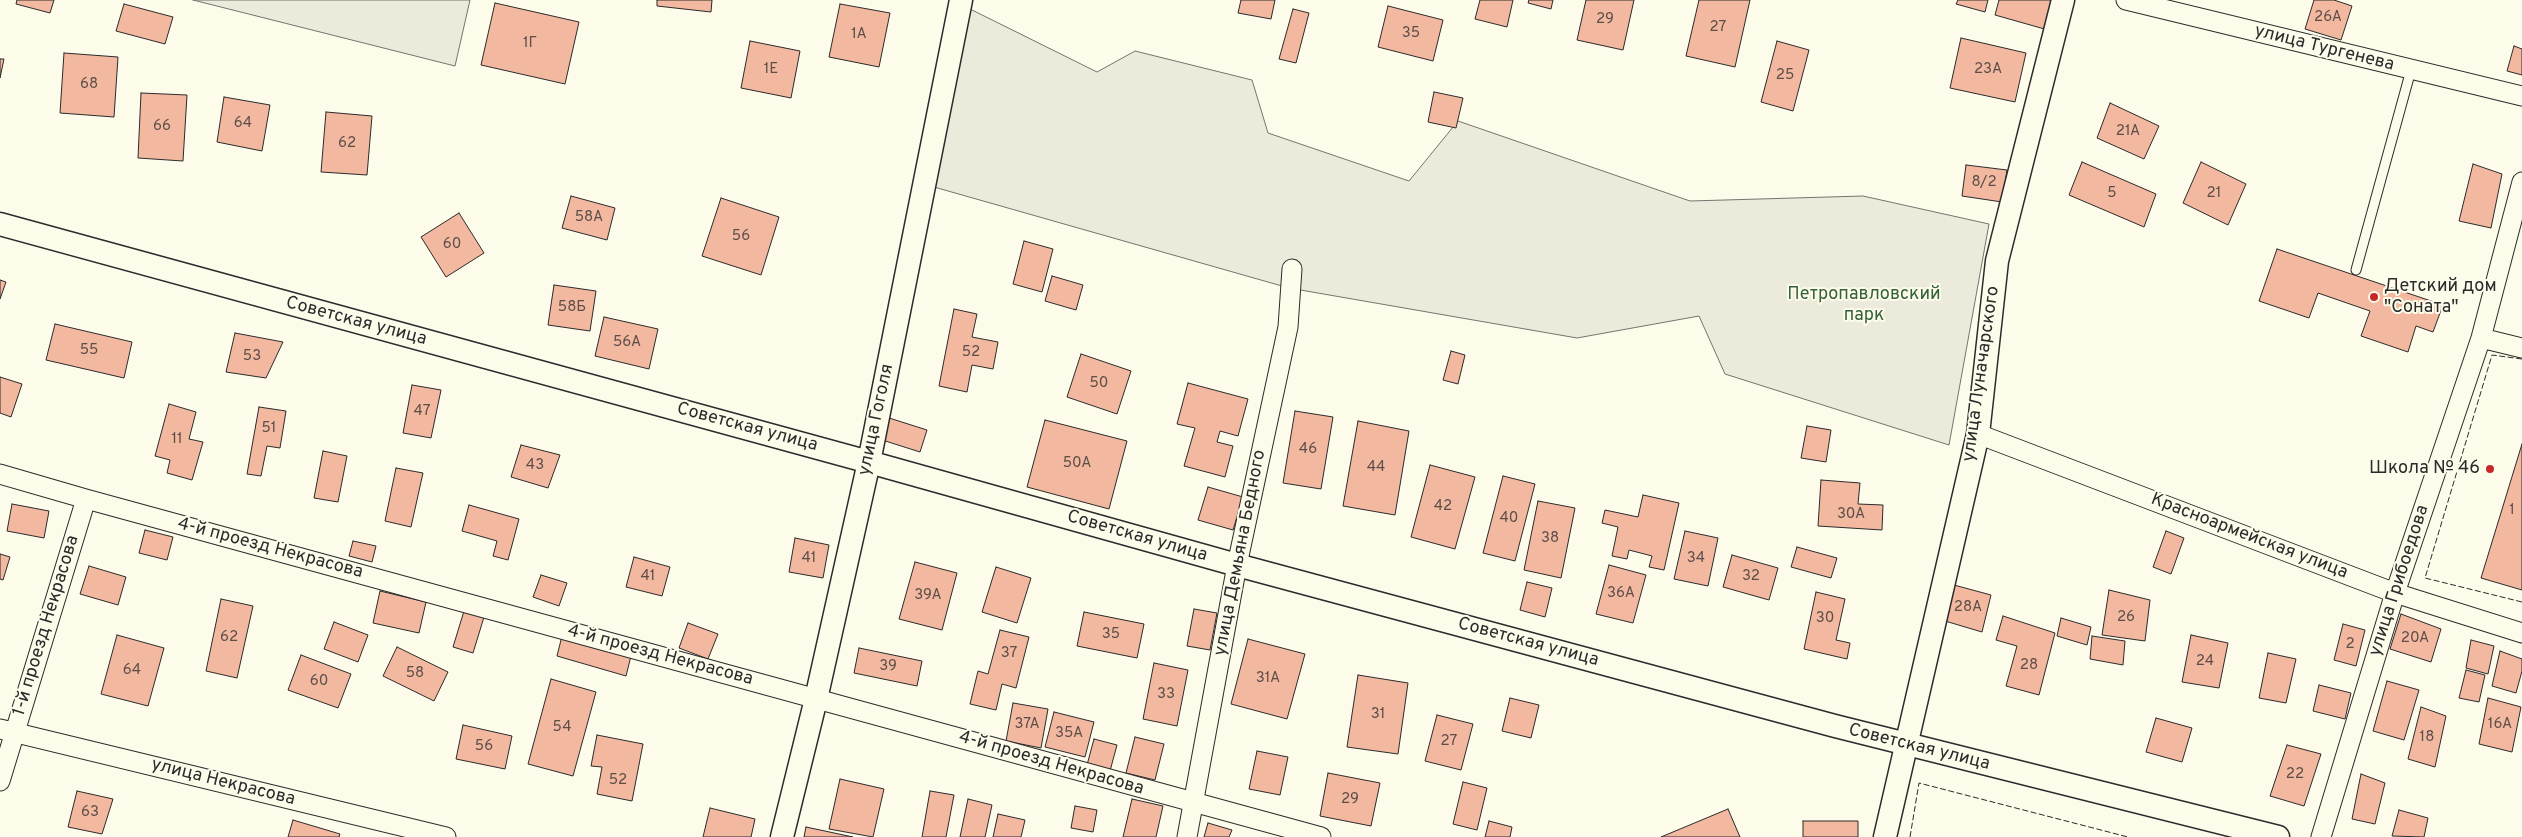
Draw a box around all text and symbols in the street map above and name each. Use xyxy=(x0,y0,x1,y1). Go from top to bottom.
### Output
house number: 26А xyxy=(2314,9,2342,27)
house number: 29 xyxy=(1596,11,1614,29)
house number: 27 xyxy=(1710,19,1726,37)
street label: улица Тургенева xyxy=(2252,21,2396,77)
house number: 35 xyxy=(1402,25,1420,43)
house number: 1А xyxy=(851,26,867,44)
house number: 1Г xyxy=(523,35,537,53)
house number: 1Е xyxy=(764,61,778,79)
house number: 23А xyxy=(1974,61,2002,79)
house number: 25 xyxy=(1776,67,1794,85)
house number: 68 xyxy=(80,76,98,94)
house number: 64 xyxy=(234,115,252,133)
house number: 66 xyxy=(153,118,171,136)
house number: 21А xyxy=(2116,123,2140,141)
house number: 62 xyxy=(338,135,356,153)
house number: 8/2 xyxy=(1971,174,1997,192)
house number: 5 xyxy=(2107,185,2117,203)
house number: 21 xyxy=(2207,185,2221,203)
house number: 58А xyxy=(575,209,603,227)
house number: 56 xyxy=(732,228,750,246)
house number: 60 xyxy=(443,236,461,254)
place label: Детский дом "Соната" xyxy=(2384,276,2497,318)
park label: Петропавловский парк xyxy=(1787,284,1941,326)
street label: улица Луначарского xyxy=(1959,285,2005,463)
marker: Детский дом "Соната" xyxy=(2368,291,2380,303)
street label: Советская улица xyxy=(283,293,429,351)
house number: 58Б xyxy=(558,299,586,317)
house number: 56А xyxy=(613,334,641,352)
house number: 55 xyxy=(80,342,98,360)
house number: 52 xyxy=(962,344,980,362)
house number: 53 xyxy=(243,348,261,366)
street label: улица Гоголя xyxy=(855,362,899,478)
house number: 50 xyxy=(1090,375,1108,393)
street label: Советская улица xyxy=(674,399,820,457)
house number: 47 xyxy=(414,403,430,421)
house number: 51 xyxy=(262,420,276,438)
house number: 11 xyxy=(171,431,183,449)
house number: 46 xyxy=(1299,441,1317,459)
street label: улица Демьяна Бедного xyxy=(1210,448,1272,658)
house number: 50А xyxy=(1063,455,1091,473)
house number: 43 xyxy=(526,457,544,475)
place label: Школа № 46 xyxy=(2369,458,2480,480)
house number: 44 xyxy=(1367,459,1385,477)
marker: Школа № 46 xyxy=(2484,463,2496,475)
street label: Красноармейская улица xyxy=(2147,489,2351,585)
house number: 42 xyxy=(1434,498,1452,516)
house number: 1 xyxy=(2509,502,2515,520)
street label: улица Грибоедова xyxy=(2365,503,2435,659)
house number: 30А xyxy=(1837,506,1865,524)
street label: Советская улица xyxy=(1064,507,1210,567)
house number: 40 xyxy=(1500,510,1518,528)
street label: 4-й проезд Некрасова xyxy=(175,514,365,584)
house number: 38 xyxy=(1541,530,1559,548)
street label: 1-й проезд Некрасова xyxy=(9,533,85,719)
house number: 41 xyxy=(802,550,816,568)
house number: 34 xyxy=(1687,550,1705,568)
house number: 41 xyxy=(641,568,655,586)
house number: 32 xyxy=(1742,568,1760,586)
house number: 36А xyxy=(1607,585,1635,603)
house number: 39А xyxy=(914,587,942,605)
house number: 28А xyxy=(1954,599,1982,617)
house number: 26 xyxy=(2117,609,2135,627)
house number: 30 xyxy=(1816,610,1834,628)
street label: Советская улица xyxy=(1455,614,1601,672)
street label: 4-й проезд Некрасова xyxy=(565,621,755,691)
house number: 35 xyxy=(1102,626,1120,644)
house number: 62 xyxy=(220,629,238,647)
house number: 20А xyxy=(2401,630,2429,648)
house number: 2 xyxy=(2345,636,2355,654)
house number: 37 xyxy=(1001,645,1017,663)
house number: 24 xyxy=(2196,653,2214,671)
house number: 28 xyxy=(2020,657,2038,675)
house number: 39 xyxy=(879,658,897,676)
house number: 64 xyxy=(123,662,141,680)
house number: 58 xyxy=(406,665,424,683)
house number: 31А xyxy=(1256,670,1280,688)
house number: 60 xyxy=(310,673,328,691)
house number: 33 xyxy=(1157,686,1175,704)
house number: 31 xyxy=(1371,706,1385,724)
house number: 37А xyxy=(1014,716,1040,734)
house number: 16А xyxy=(2488,716,2512,734)
house number: 54 xyxy=(553,719,571,737)
street label: Советская улица xyxy=(1846,720,1992,776)
house number: 35А xyxy=(1055,725,1083,743)
street label: 4-й проезд Некрасова xyxy=(956,727,1146,801)
house number: 18 xyxy=(2420,729,2434,747)
house number: 27 xyxy=(1441,733,1457,751)
house number: 56 xyxy=(475,738,493,756)
street label: улица Некрасова xyxy=(149,755,297,811)
house number: 22 xyxy=(2286,766,2304,784)
house number: 52 xyxy=(609,772,627,790)
house number: 29 xyxy=(1341,791,1359,809)
house number: 63 xyxy=(81,804,99,822)

